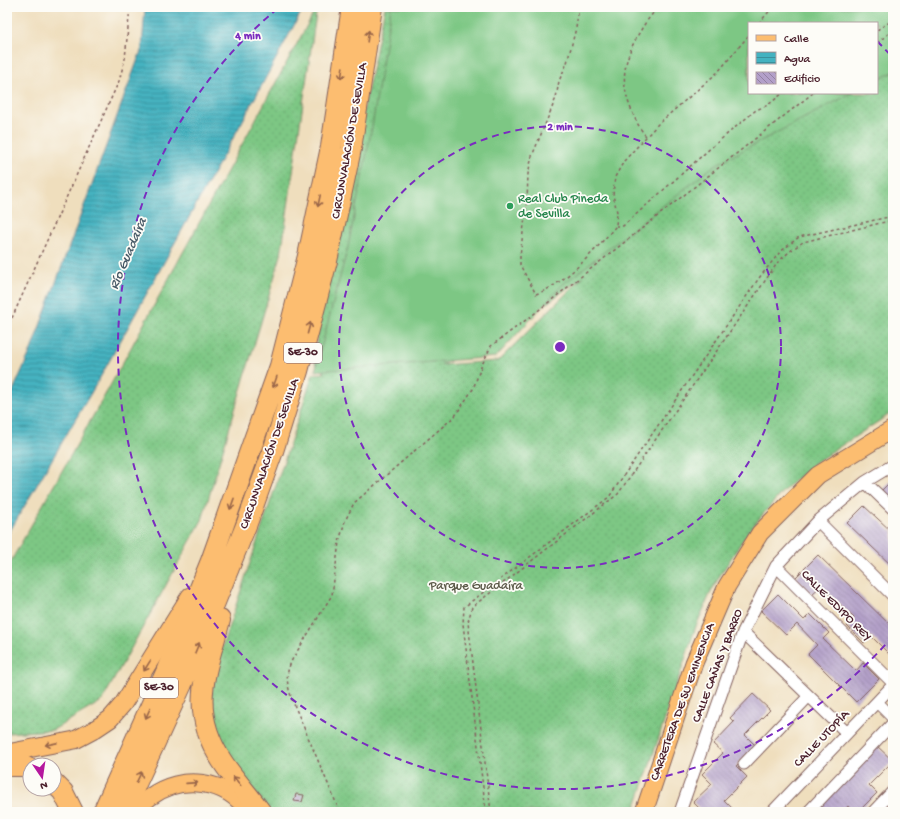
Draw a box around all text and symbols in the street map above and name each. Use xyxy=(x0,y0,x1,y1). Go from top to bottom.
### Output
legend xyxy=(748,22,878,94)
text: 4 min xyxy=(234,30,261,44)
one-way arrow xyxy=(364,30,372,43)
text: Calle xyxy=(784,33,809,47)
text: Agua xyxy=(784,53,811,67)
street label: CIRCUNVALACIÓN DE SEVILLA xyxy=(329,60,371,220)
one-way arrow xyxy=(338,66,346,79)
text: Edificio xyxy=(784,73,820,87)
text: 2 min xyxy=(547,121,573,135)
place label: Real Club Pineda de Sevilla xyxy=(518,192,609,222)
one-way arrow xyxy=(315,194,323,207)
marker: Real Club Pineda de Sevilla xyxy=(505,201,515,211)
water label: Río Guadaíra xyxy=(106,215,152,292)
one-way arrow xyxy=(306,322,314,335)
centre of rings xyxy=(553,340,567,354)
road number: SE-30 xyxy=(284,343,322,363)
street label: CIRCUNVALACIÓN DE SEVILLA xyxy=(237,375,303,531)
one-way arrow xyxy=(270,375,278,387)
one-way arrow xyxy=(228,498,235,511)
street label: CALLE EDIPO REY xyxy=(797,567,875,645)
park label: Parque Guadaíra xyxy=(428,579,524,594)
street label: CALLE CAÑAS Y BARRO xyxy=(689,607,747,725)
street label: CARRETERA DE SU EMINENCIA xyxy=(647,620,719,783)
one-way arrow xyxy=(194,643,201,655)
one-way arrow xyxy=(142,660,150,672)
road number: SE-30 xyxy=(140,678,178,698)
street label: CALLE UTOPÍA xyxy=(790,706,854,771)
one-way arrow xyxy=(143,707,151,719)
one-way arrow xyxy=(45,741,58,749)
north arrow xyxy=(22,757,62,797)
one-way arrow xyxy=(136,771,143,783)
one-way arrow xyxy=(233,775,242,786)
text: N xyxy=(39,778,49,791)
one-way arrow xyxy=(185,779,198,786)

